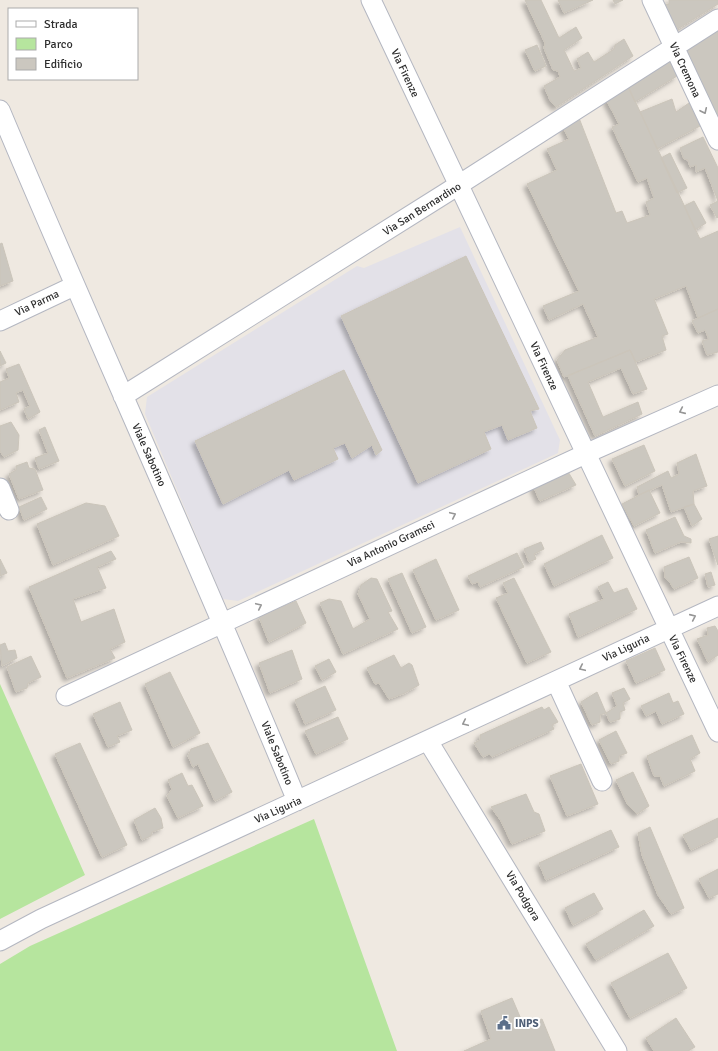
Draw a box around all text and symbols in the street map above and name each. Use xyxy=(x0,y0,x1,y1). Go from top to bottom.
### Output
legend xyxy=(8,8,138,80)
text: Strada xyxy=(44,17,78,32)
text: Parco xyxy=(44,37,73,52)
street label: Via Cremona xyxy=(667,40,704,100)
street label: Via Firenze xyxy=(388,47,422,99)
text: Edificio xyxy=(44,57,82,72)
one-way arrow xyxy=(699,107,707,115)
street label: Via San Bernardino xyxy=(381,180,464,238)
street label: Via Parma xyxy=(13,287,62,319)
street label: Via Firenze xyxy=(527,340,561,392)
one-way arrow xyxy=(679,406,687,414)
street label: Viale Sabotino xyxy=(129,421,169,489)
one-way arrow xyxy=(448,512,456,520)
street label: Via Antonio Gramsci xyxy=(345,518,437,570)
one-way arrow xyxy=(254,603,262,611)
one-way arrow xyxy=(689,614,697,622)
street label: Via Liguria xyxy=(600,631,652,665)
street label: Via Firenze xyxy=(666,633,700,685)
one-way arrow xyxy=(579,663,587,671)
one-way arrow xyxy=(461,718,469,726)
street label: Viale Sabotino xyxy=(258,719,296,787)
street label: Via Liguria xyxy=(252,794,304,826)
street label: Via Podgora xyxy=(503,869,543,924)
public building icon: INPS xyxy=(496,1015,512,1031)
place label: INPS xyxy=(515,1017,539,1030)

